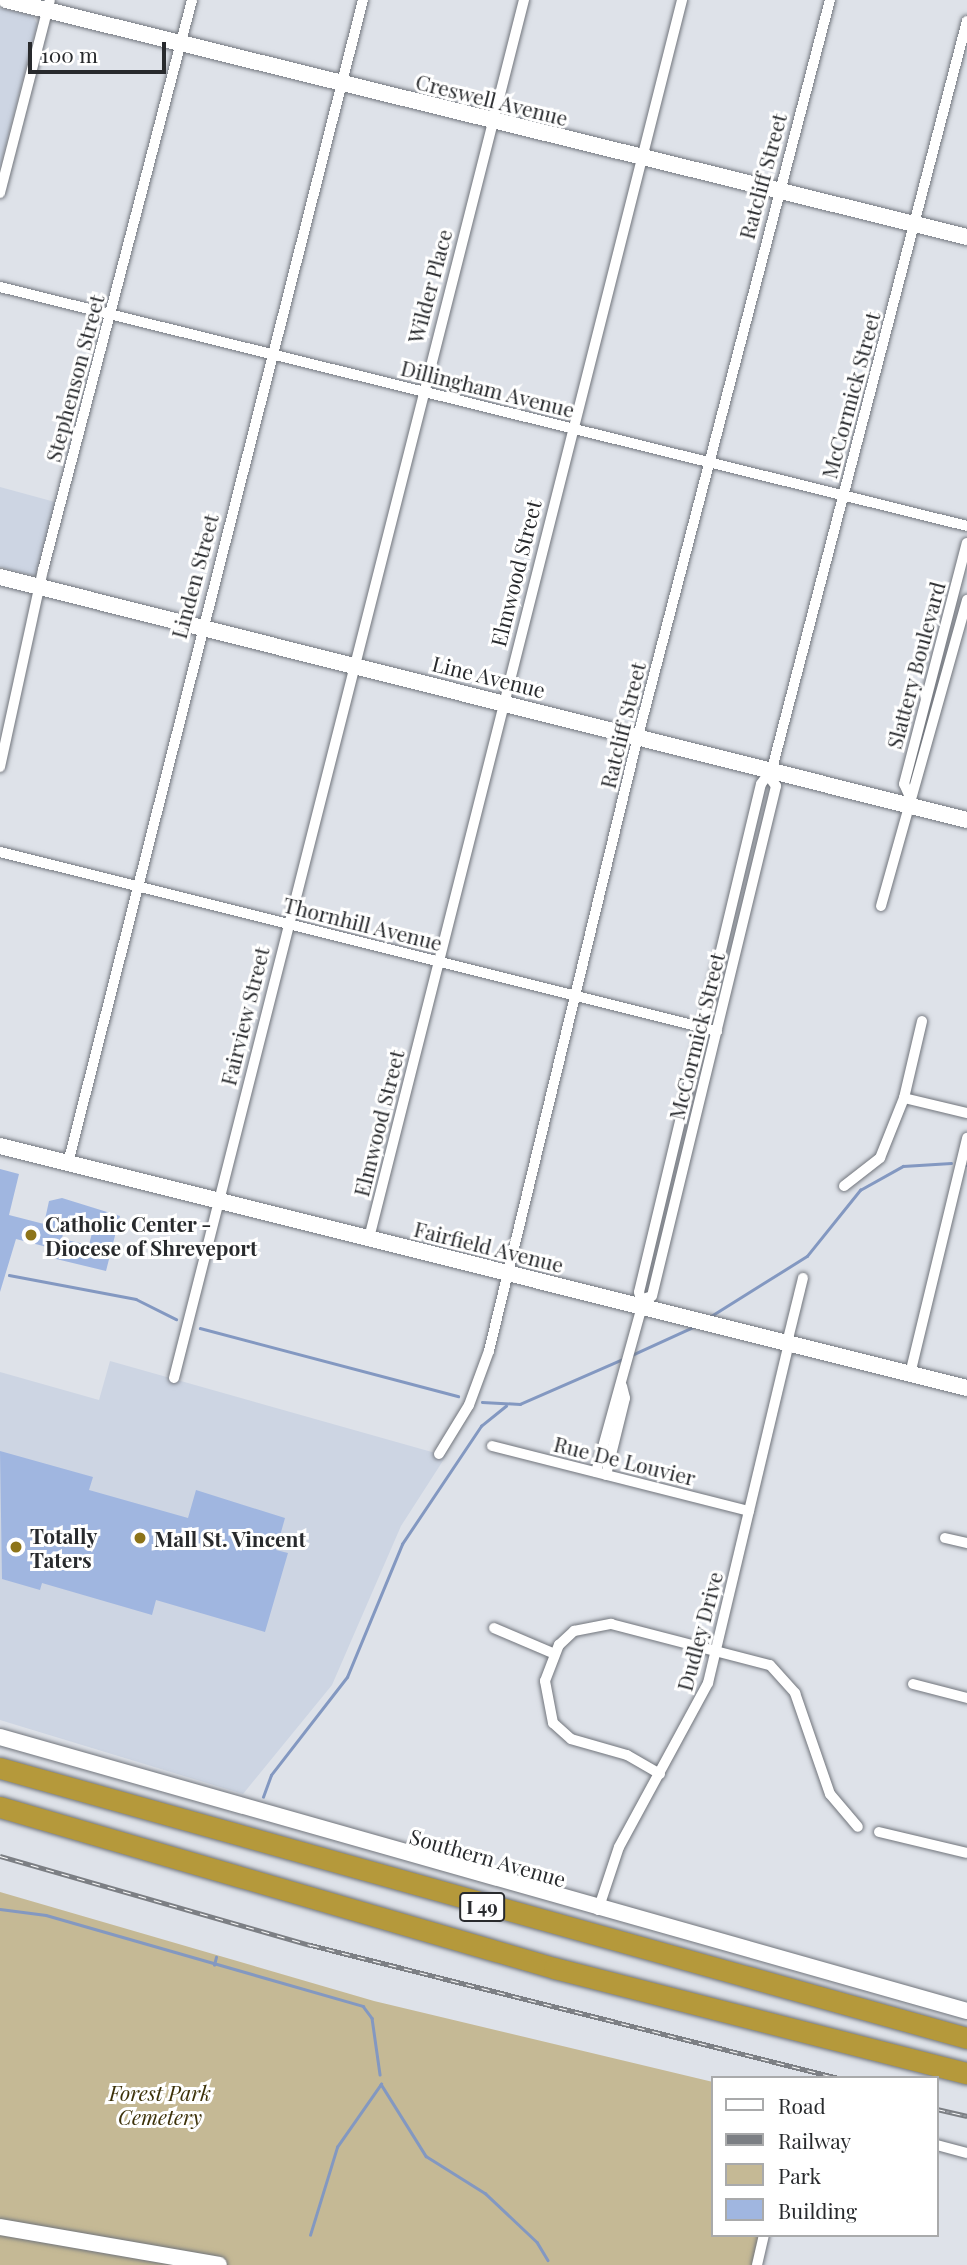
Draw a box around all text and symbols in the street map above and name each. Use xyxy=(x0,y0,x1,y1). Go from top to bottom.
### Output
scale bar xyxy=(32,28,170,72)
text: 100 m xyxy=(41,40,98,68)
street label: Creswell Avenue xyxy=(413,68,571,130)
street label: Ratcliff Street xyxy=(733,110,791,242)
street label: Wilder Place xyxy=(402,226,456,346)
street label: Stephenson Street xyxy=(40,292,108,464)
street label: McCormick Street xyxy=(816,309,884,481)
street label: Dillingham Avenue xyxy=(398,354,578,422)
street label: Elmwood Street xyxy=(485,497,545,649)
street label: Linden Street xyxy=(165,511,223,641)
street label: Slattery Boulevard xyxy=(881,578,949,752)
street label: Line Avenue xyxy=(430,650,548,702)
street label: Ratcliff Street xyxy=(594,659,650,791)
street label: Thornhill Avenue xyxy=(281,891,445,955)
street label: Fairview Street xyxy=(215,944,273,1088)
street label: McCormick Street xyxy=(663,950,729,1122)
street label: Elmwood Street xyxy=(348,1047,408,1199)
place label: Catholic Center - Diocese of Shreveport xyxy=(45,1210,258,1260)
street label: Fairfield Avenue xyxy=(411,1215,567,1277)
marker: Catholic Center - Diocese of Shreveport xyxy=(23,1227,39,1243)
street label: Rue De Louvier xyxy=(552,1430,698,1490)
place label: Totally Taters xyxy=(30,1522,97,1572)
place label: Mall St. Vincent xyxy=(154,1525,307,1551)
marker: Mall St. Vincent xyxy=(132,1530,148,1546)
marker: Totally Taters xyxy=(8,1539,24,1555)
street label: Dudley Drive xyxy=(671,1568,727,1694)
street label: Southern Avenue xyxy=(407,1823,569,1891)
road number: I 49 xyxy=(458,1892,506,1923)
legend xyxy=(712,2076,939,2237)
park label: Forest Park Cemetery xyxy=(109,2079,211,2129)
text: Road xyxy=(778,2091,826,2119)
text: Railway xyxy=(778,2126,851,2154)
text: Park xyxy=(778,2161,821,2189)
text: Building xyxy=(778,2196,857,2224)

